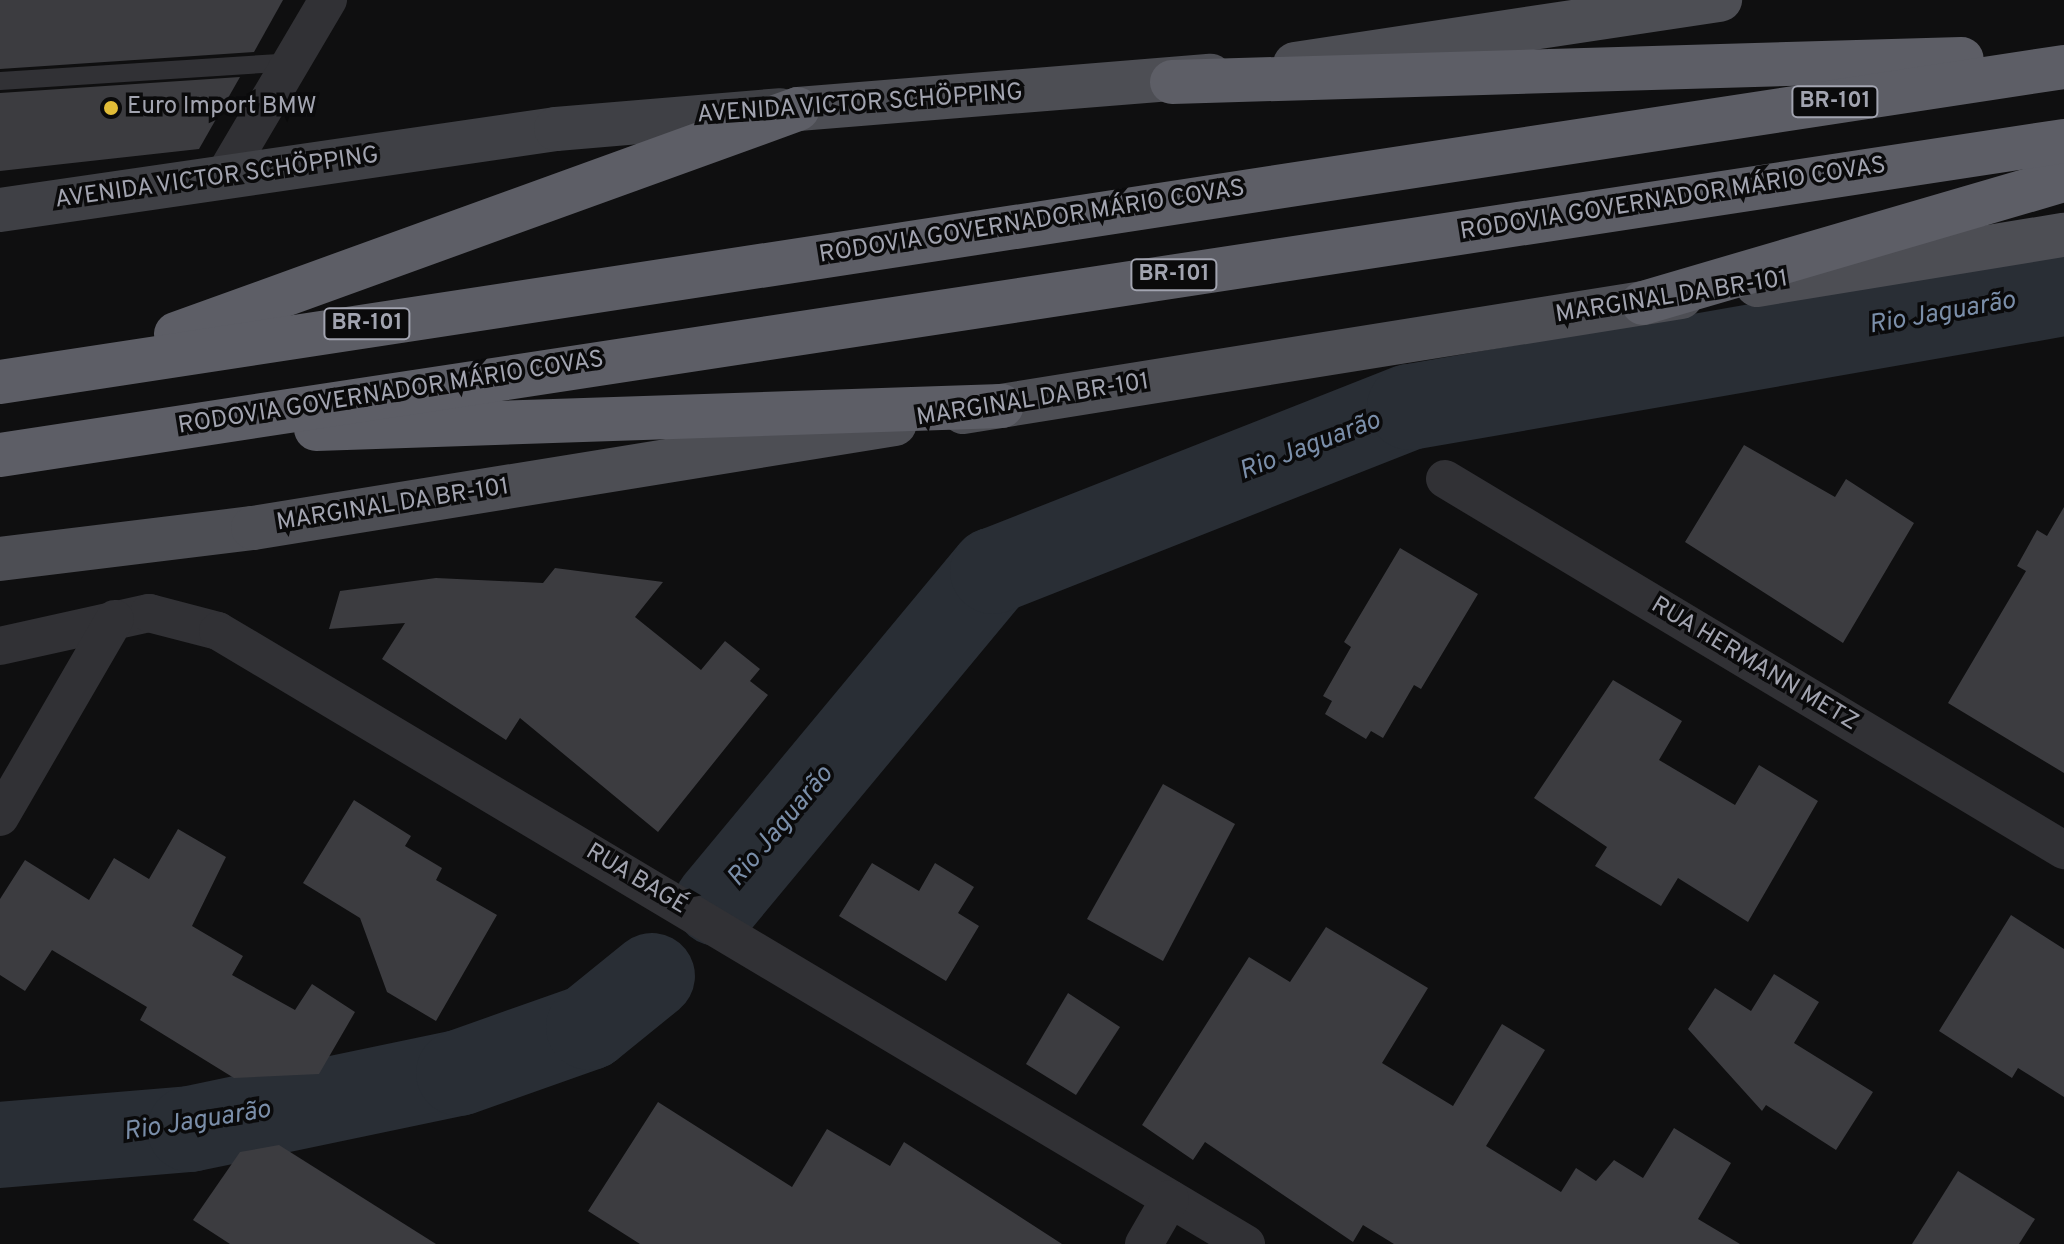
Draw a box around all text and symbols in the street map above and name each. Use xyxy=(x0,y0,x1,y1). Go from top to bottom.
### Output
street label: AVENIDA VICTOR SCHÖPPING xyxy=(695,79,1025,131)
road number: BR-101 xyxy=(1791,84,1879,120)
place label: Euro Import BMW xyxy=(127,94,317,122)
marker: Euro Import BMW xyxy=(102,99,120,117)
street label: AVENIDA VICTOR SCHÖPPING xyxy=(52,142,382,216)
street label: RODOVIA GOVERNADOR MÁRIO COVAS xyxy=(1458,152,1888,248)
street label: RODOVIA GOVERNADOR MÁRIO COVAS xyxy=(817,175,1247,271)
road number: BR-101 xyxy=(1130,257,1218,293)
street label: MARGINAL DA BR-101 xyxy=(1553,265,1791,331)
water label: Rio Jaguarão xyxy=(1866,286,2018,342)
road number: BR-101 xyxy=(323,306,411,342)
street label: RODOVIA GOVERNADOR MÁRIO COVAS xyxy=(176,346,606,442)
street label: MARGINAL DA BR-101 xyxy=(914,368,1152,434)
water label: Rio Jaguarão xyxy=(1235,406,1385,488)
street label: MARGINAL DA BR-101 xyxy=(274,473,512,539)
street label: RUA HERMANN METZ xyxy=(1645,592,1863,738)
water label: Rio Jaguarão xyxy=(721,760,841,894)
street label: RUA BAGÉ xyxy=(580,838,692,922)
water label: Rio Jaguarão xyxy=(121,1095,273,1149)

